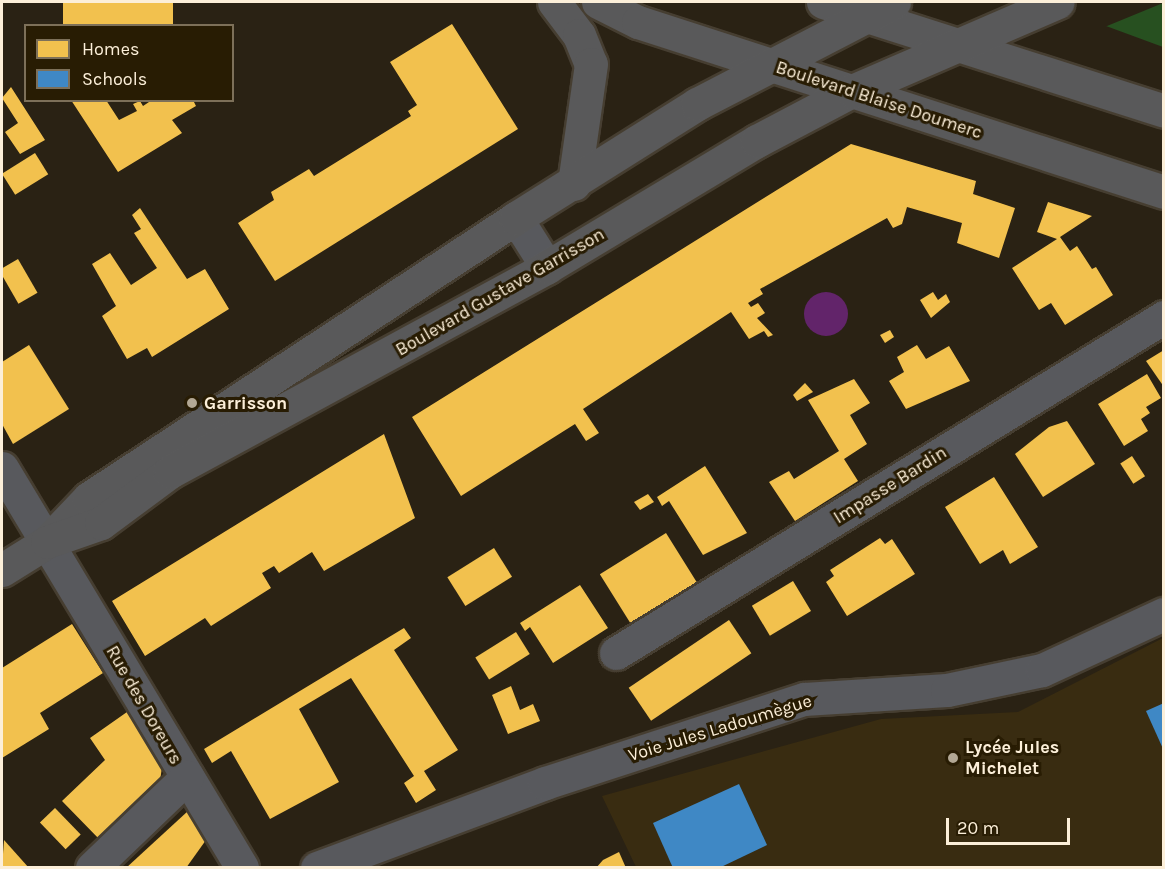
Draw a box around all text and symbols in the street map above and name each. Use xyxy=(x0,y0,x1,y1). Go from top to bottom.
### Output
legend xyxy=(24,24,234,102)
text: Homes xyxy=(82,38,139,60)
street label: Boulevard Blaise Doumerc xyxy=(773,56,985,144)
text: Schools xyxy=(82,68,147,90)
street label: Boulevard Gustave Garrisson xyxy=(392,223,608,361)
place label: Garrisson xyxy=(204,392,287,414)
marker: Garrisson xyxy=(185,396,199,410)
street label: Impasse Bardin xyxy=(829,442,951,528)
street label: Rue des Doreurs xyxy=(101,642,187,768)
street label: Voie Jules Ladoumègue xyxy=(626,690,814,766)
place label: Lycée Jules Michelet xyxy=(965,737,1059,780)
marker: Lycée Jules Michelet xyxy=(946,751,960,765)
scale bar xyxy=(949,806,1074,844)
text: 20 m xyxy=(957,817,999,839)

